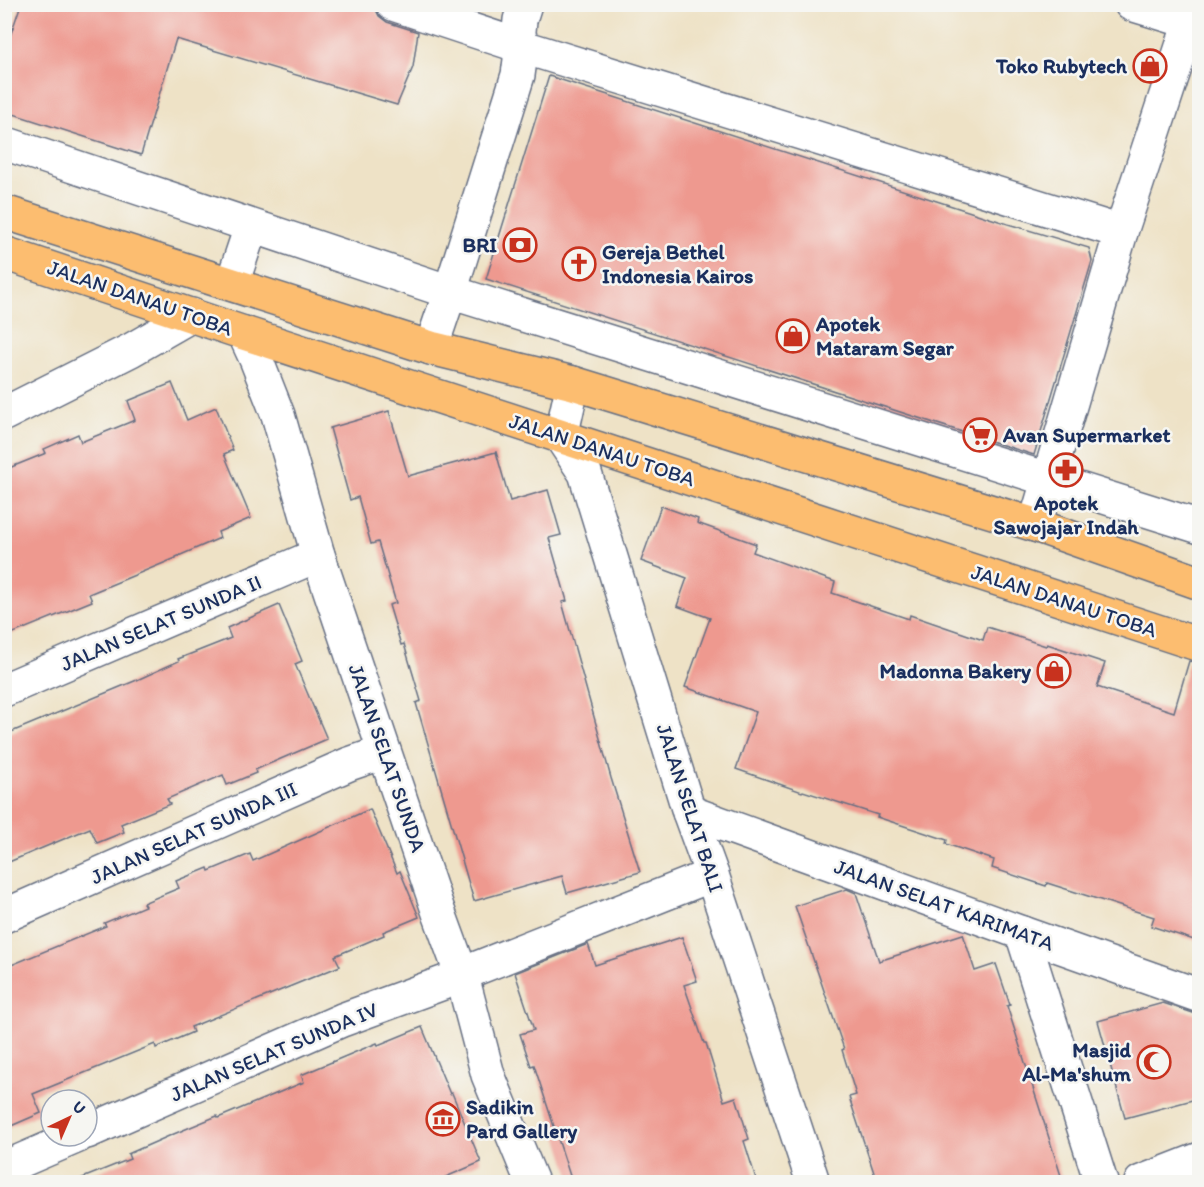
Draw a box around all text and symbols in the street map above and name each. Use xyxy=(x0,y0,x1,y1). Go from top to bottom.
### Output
shop icon: Toko Rubytech xyxy=(1132,48,1168,84)
place label: Toko Rubytech xyxy=(995,53,1128,79)
bank icon: BRI xyxy=(502,227,538,263)
place label: BRI xyxy=(463,232,497,257)
place label: Gereja Bethel Indonesia Kairos xyxy=(602,239,753,288)
church icon: Gereja Bethel Indonesia Kairos xyxy=(561,246,597,282)
street label: JALAN DANAU TOBA xyxy=(44,254,236,341)
place label: Apotek Mataram Segar xyxy=(815,311,955,361)
shop icon: Apotek Mataram Segar xyxy=(775,318,811,354)
street label: JALAN DANAU TOBA xyxy=(506,408,699,492)
supermarket icon: Avan Supermarket xyxy=(962,417,998,453)
place label: Avan Supermarket xyxy=(1002,422,1170,448)
pharmacy icon: Apotek Sawojajar Indah xyxy=(1048,452,1084,488)
place label: Apotek Sawojajar Indah xyxy=(993,490,1139,540)
street label: JALAN DANAU TOBA xyxy=(968,559,1161,643)
street label: JALAN SELAT SUNDA II xyxy=(57,569,265,676)
shop icon: Madonna Bakery xyxy=(1036,653,1072,689)
place label: Madonna Bakery xyxy=(879,658,1032,684)
street label: JALAN SELAT SUNDA xyxy=(344,660,432,856)
street label: JALAN SELAT BALI xyxy=(651,720,730,895)
street label: JALAN SELAT SUNDA III xyxy=(87,776,301,889)
street label: JALAN SELAT KARIMATA xyxy=(831,853,1058,956)
street label: JALAN SELAT SUNDA IV xyxy=(167,996,382,1107)
place label: Masjid Al-Ma'shum xyxy=(1021,1037,1132,1086)
mosque icon: Masjid Al-Ma'shum xyxy=(1136,1044,1172,1080)
north arrow xyxy=(39,1088,99,1148)
place label: Sadikin Pard Gallery xyxy=(466,1094,578,1144)
text: U xyxy=(69,1097,89,1118)
museum icon: Sadikin Pard Gallery xyxy=(425,1101,461,1137)

